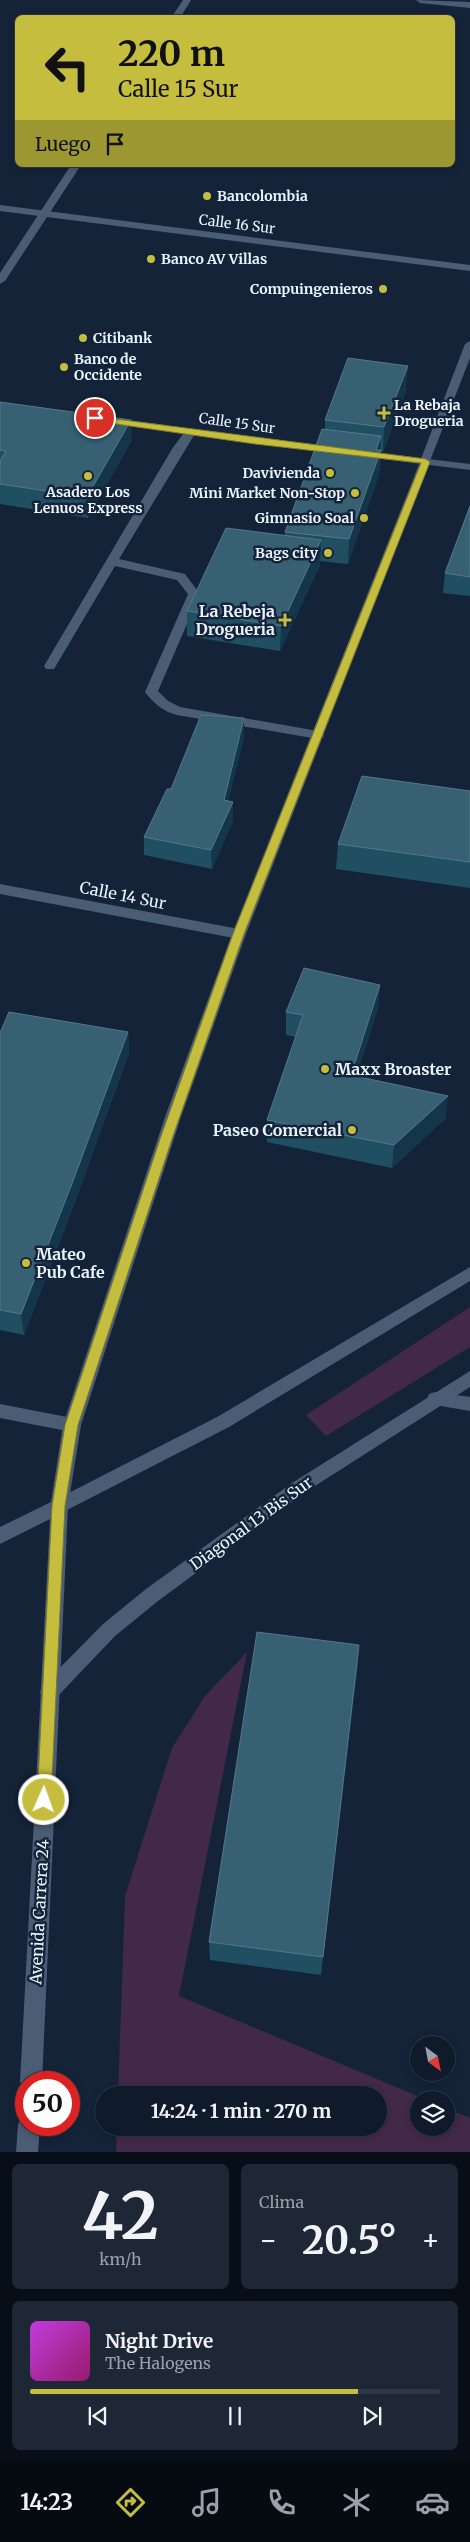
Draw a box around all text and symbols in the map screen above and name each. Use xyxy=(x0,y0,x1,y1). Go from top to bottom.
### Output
text: 220 m xyxy=(118,32,225,76)
icon: left xyxy=(35,35,100,100)
text: Calle 15 Sur xyxy=(118,75,238,103)
icon: arrive xyxy=(101,130,129,158)
text: Luego xyxy=(35,132,91,156)
place label: Bancolombia xyxy=(217,187,308,205)
marker: Bancolombia xyxy=(201,190,213,202)
street label: Calle 16 Sur xyxy=(198,210,276,238)
place label: Banco AV Villas xyxy=(161,250,267,268)
marker: Banco AV Villas xyxy=(145,253,157,265)
place label: Compuingenieros xyxy=(250,280,373,298)
marker: Compuingenieros xyxy=(377,283,389,295)
place label: Citibank xyxy=(93,329,153,347)
marker: Citibank xyxy=(77,332,89,344)
place label: Banco de Occidente xyxy=(74,350,142,384)
marker: Banco de Occidente xyxy=(58,361,70,373)
place label: La Rebaja Drogueria xyxy=(394,396,464,430)
pin xyxy=(74,397,116,439)
icon: arrive xyxy=(81,404,109,432)
marker: La Rebaja Drogueria xyxy=(378,407,390,419)
street label: Calle 15 Sur xyxy=(198,409,276,437)
place label: Davivienda xyxy=(242,464,320,482)
marker: Davivienda xyxy=(324,467,336,479)
marker: Asadero Los Lenuos Express xyxy=(82,470,94,482)
place label: Asadero Los Lenuos Express xyxy=(34,483,142,517)
place label: Mini Market Non-Stop xyxy=(189,484,345,502)
marker: Mini Market Non-Stop xyxy=(349,487,361,499)
place label: Gimnasio Soal xyxy=(255,509,354,527)
marker: Gimnasio Soal xyxy=(358,512,370,524)
place label: Bags city xyxy=(255,544,319,562)
marker: Bags city xyxy=(322,547,334,559)
place label: La Rebeja Drogueria xyxy=(195,601,275,639)
marker: La Rebeja Drogueria xyxy=(279,614,291,626)
street label: Calle 14 Sur xyxy=(78,877,168,913)
place label: Maxx Broaster xyxy=(335,1059,452,1079)
marker: Maxx Broaster xyxy=(319,1063,331,1075)
place label: Paseo Comercial xyxy=(213,1120,342,1140)
marker: Paseo Comercial xyxy=(346,1124,358,1136)
place label: Mateo Pub Cafe xyxy=(36,1244,105,1282)
marker: Mateo Pub Cafe xyxy=(20,1257,32,1269)
street label: Diagonal 13 Bis Sur xyxy=(186,1472,316,1574)
position arrow xyxy=(17,1773,69,1825)
street label: Avenida Carrera 24 xyxy=(25,1839,53,1986)
north arrow xyxy=(410,2036,455,2081)
map controls xyxy=(410,2036,455,2136)
speed limit sign: 50 xyxy=(15,2071,80,2136)
button: layers xyxy=(410,2091,455,2136)
text: 14:24 · 1 min · 270 m xyxy=(151,2099,331,2123)
text: 42 xyxy=(82,2175,159,2257)
text: Clima xyxy=(259,2192,304,2212)
text: 20.5° xyxy=(302,2217,397,2264)
text: − xyxy=(259,2222,278,2258)
text: + xyxy=(421,2222,440,2258)
text: km/h xyxy=(99,2249,142,2269)
text: Night Drive xyxy=(105,2329,213,2353)
text: The Halogens xyxy=(105,2353,211,2373)
icon: previous xyxy=(84,2402,112,2430)
icon: pause xyxy=(221,2402,249,2430)
icon: next xyxy=(358,2402,386,2430)
icon: directions xyxy=(113,2485,148,2520)
icon: music xyxy=(189,2485,224,2520)
icon: phone xyxy=(264,2485,299,2520)
icon: climate xyxy=(339,2485,374,2520)
icon: car xyxy=(415,2485,450,2520)
text: 14:23 xyxy=(20,2488,73,2516)

